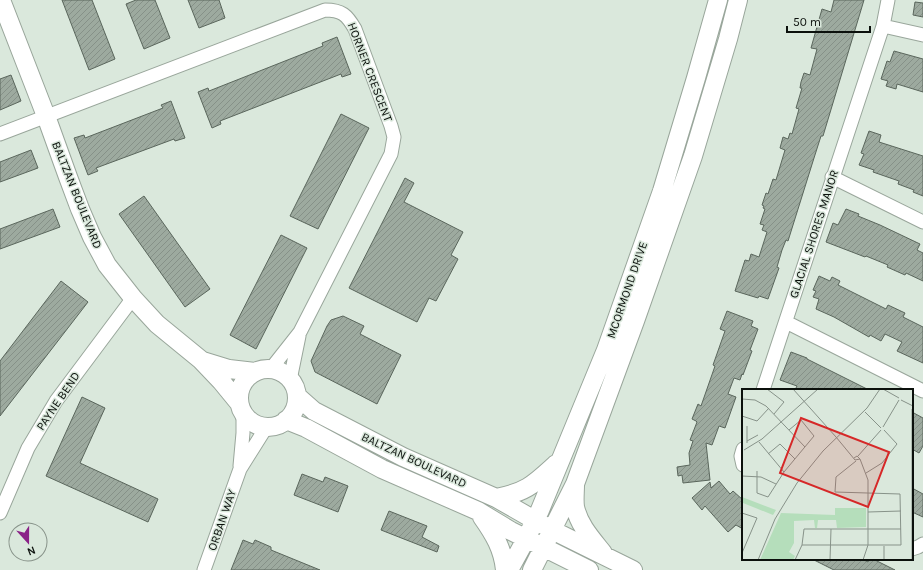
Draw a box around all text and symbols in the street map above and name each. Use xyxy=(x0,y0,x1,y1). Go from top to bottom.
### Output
scale bar xyxy=(787,8,870,34)
text: 50 m xyxy=(793,15,821,29)
street label: HORNER CRESCENT xyxy=(345,20,395,124)
street label: BALTZAN BOULEVARD xyxy=(49,139,105,251)
street label: GLACIAL SHORES MANOR xyxy=(787,168,841,300)
street label: MCORMOND DRIVE xyxy=(604,240,650,340)
street label: PAYNE BEND xyxy=(33,369,83,433)
inset map xyxy=(742,389,913,560)
street label: BALTZAN BOULEVARD xyxy=(359,429,469,491)
street label: ORBAN WAY xyxy=(205,487,239,553)
north arrow xyxy=(8,522,48,562)
text: N xyxy=(25,543,37,558)

